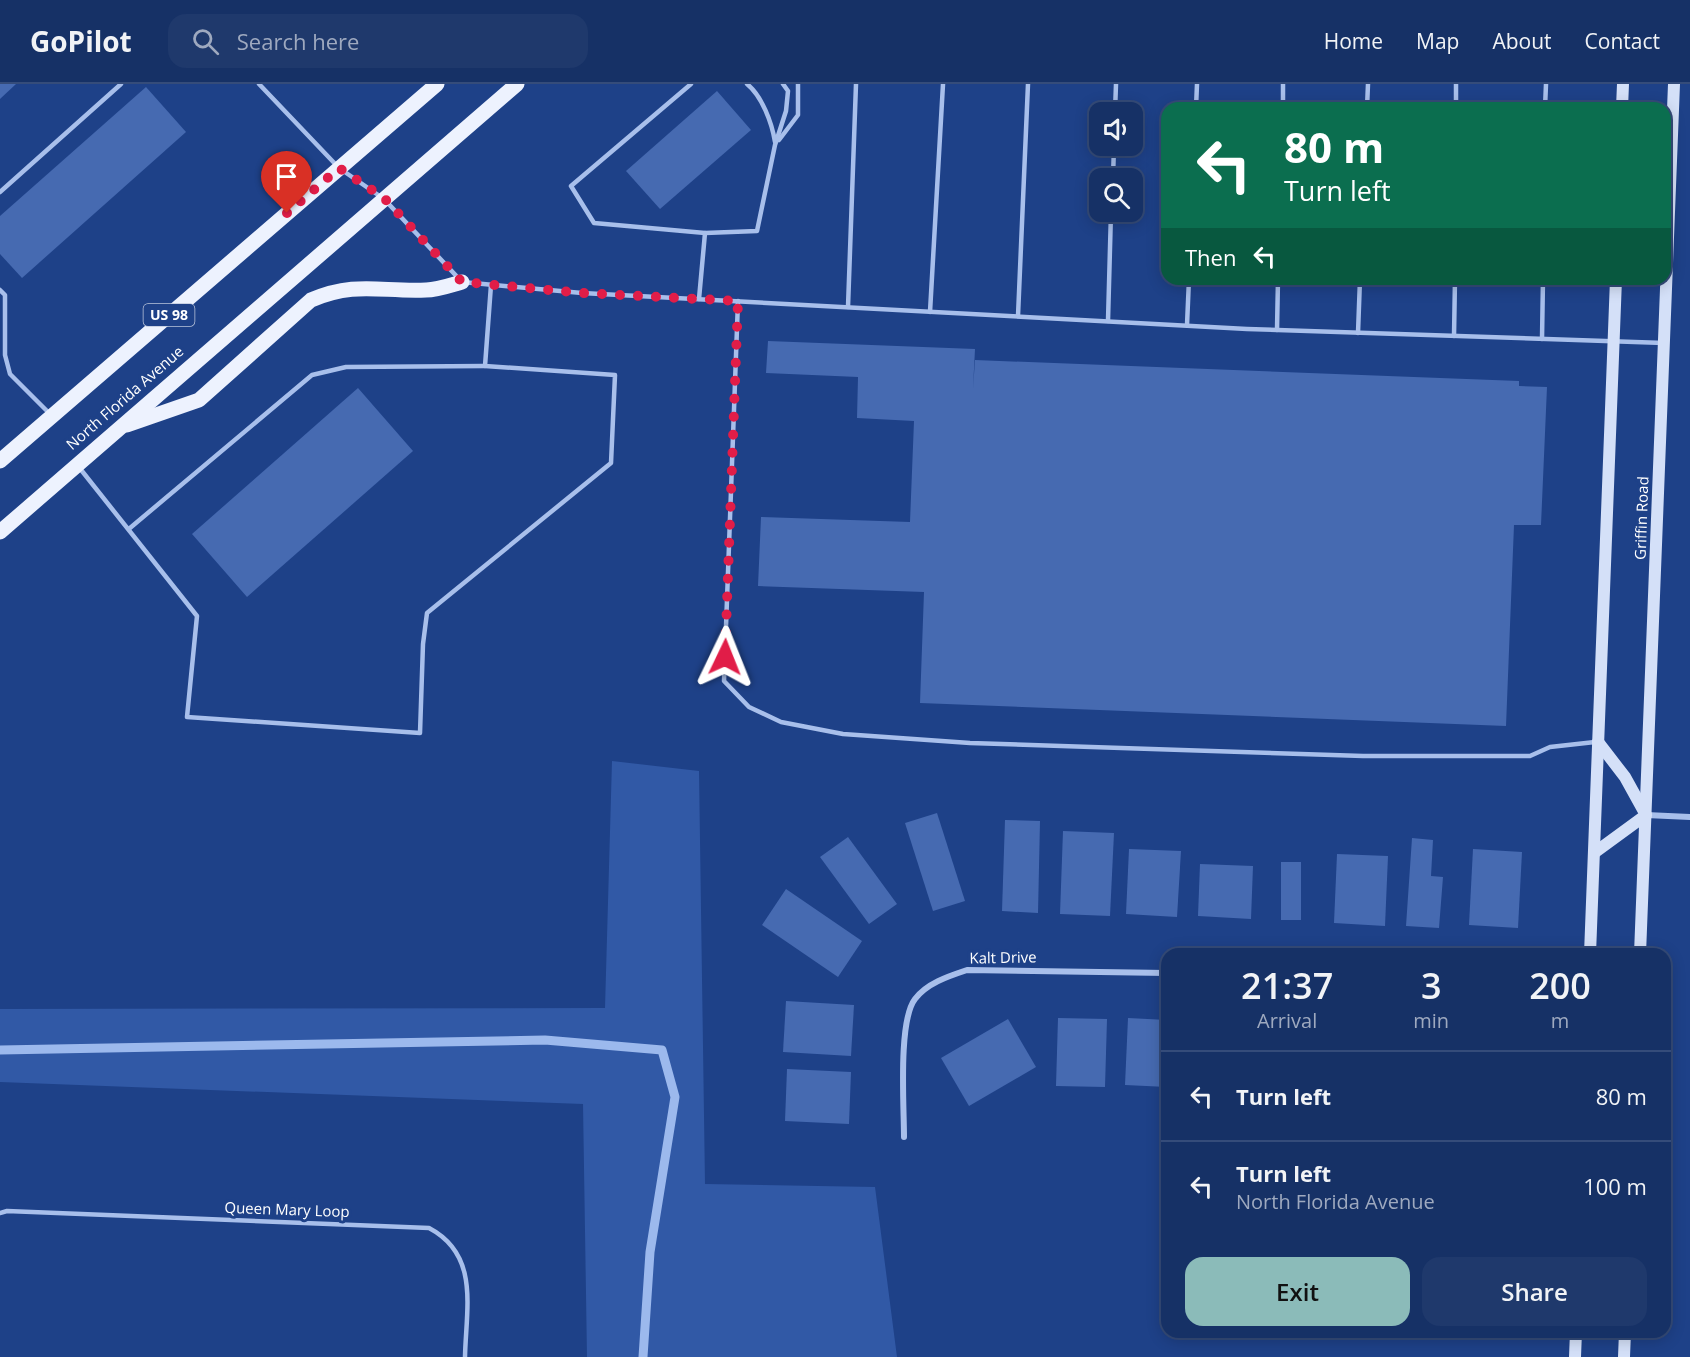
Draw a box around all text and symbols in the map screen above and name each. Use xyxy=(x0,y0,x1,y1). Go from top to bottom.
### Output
search box xyxy=(168,14,588,68)
text: GoPilot xyxy=(30,22,132,60)
icon: search xyxy=(189,25,222,58)
text: Search here xyxy=(237,26,359,56)
text: Home xyxy=(1324,27,1383,55)
text: Map xyxy=(1416,27,1459,55)
text: About xyxy=(1492,27,1552,55)
text: Contact xyxy=(1585,27,1660,55)
map controls xyxy=(1089,102,1143,222)
button: sound xyxy=(1089,102,1143,156)
text: 80 m xyxy=(1284,118,1384,175)
icon: left xyxy=(1185,126,1263,204)
pin xyxy=(261,151,312,213)
icon: arrive xyxy=(270,160,303,193)
button: search xyxy=(1089,168,1143,222)
text: Turn left xyxy=(1284,172,1391,209)
icon: left xyxy=(1248,240,1281,273)
text: Then xyxy=(1185,242,1236,272)
road number: US 98 xyxy=(144,304,195,326)
street label: North Florida Avenue xyxy=(62,341,187,454)
street label: Griffin Road xyxy=(1630,476,1652,560)
position arrow xyxy=(693,625,757,689)
street label: Kalt Drive xyxy=(969,946,1037,968)
text: 21:37 xyxy=(1241,961,1333,1010)
text: 3 xyxy=(1421,961,1442,1010)
text: 200 xyxy=(1529,961,1591,1010)
text: Arrival xyxy=(1257,1007,1317,1034)
text: min xyxy=(1413,1007,1449,1034)
text: m xyxy=(1551,1007,1569,1034)
icon: left xyxy=(1185,1080,1218,1113)
text: Turn left xyxy=(1236,1081,1331,1111)
text: 80 m xyxy=(1596,1081,1647,1111)
text: Turn left xyxy=(1236,1158,1331,1188)
icon: left xyxy=(1185,1170,1218,1203)
text: 100 m xyxy=(1583,1171,1647,1201)
text: North Florida Avenue xyxy=(1236,1188,1435,1215)
street label: Queen Mary Loop xyxy=(224,1197,350,1221)
button: Exit xyxy=(1185,1257,1410,1326)
button: Share xyxy=(1422,1257,1647,1326)

